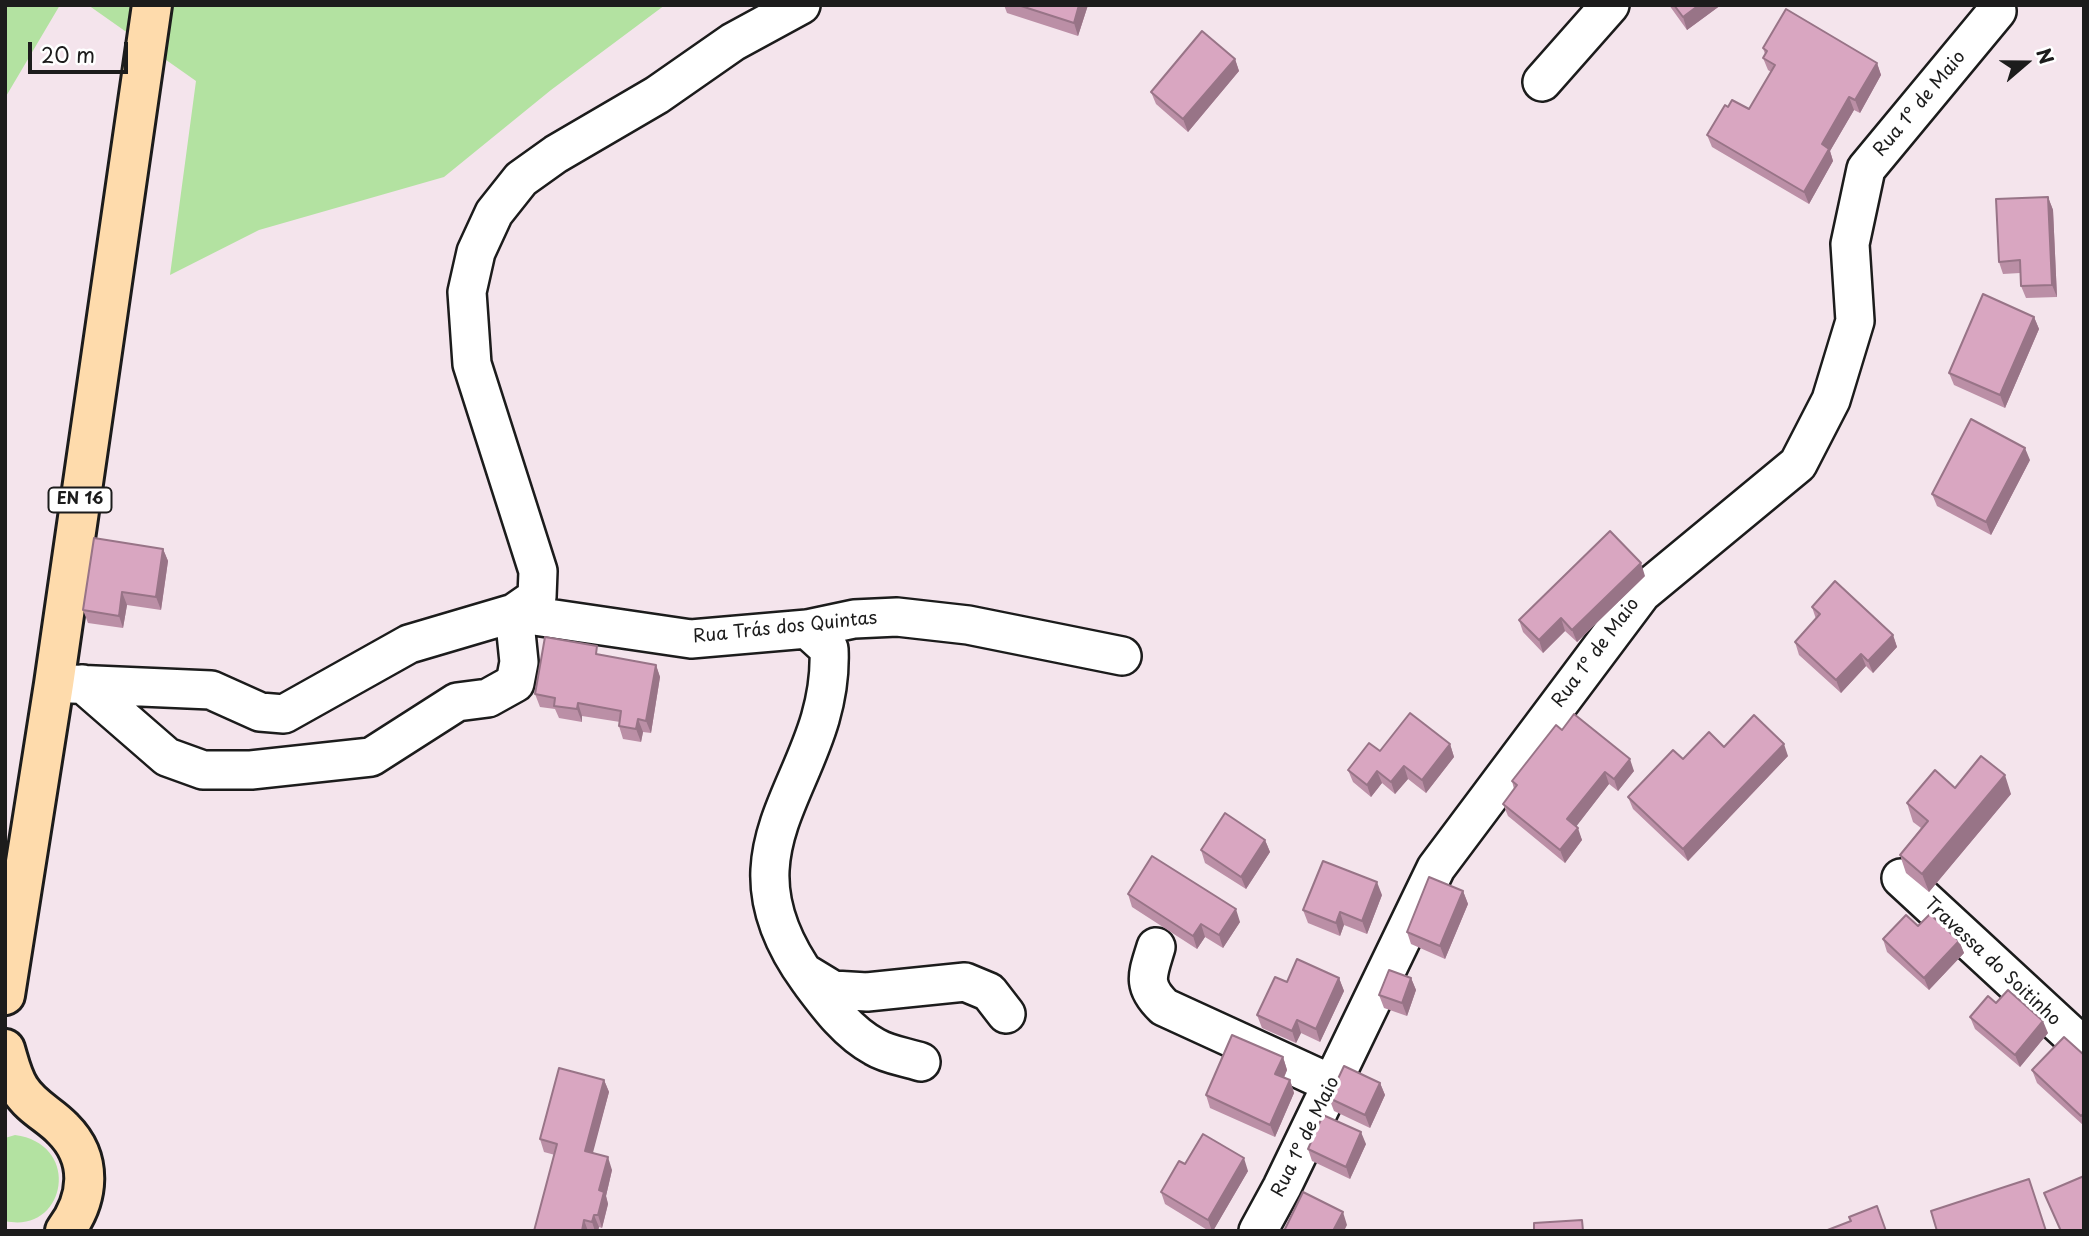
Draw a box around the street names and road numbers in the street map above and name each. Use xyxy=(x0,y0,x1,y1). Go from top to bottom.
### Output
street label: Rua 1° de Maio xyxy=(1870,47,1970,161)
road number: EN 16 xyxy=(48,488,112,512)
street label: Rua 1° de Maio xyxy=(1548,594,1644,712)
street label: Rua Trás dos Quintas xyxy=(692,608,878,648)
street label: Travessa do Soitinho xyxy=(1919,893,2065,1031)
street label: Rua 1° de Maio xyxy=(1268,1073,1344,1201)

